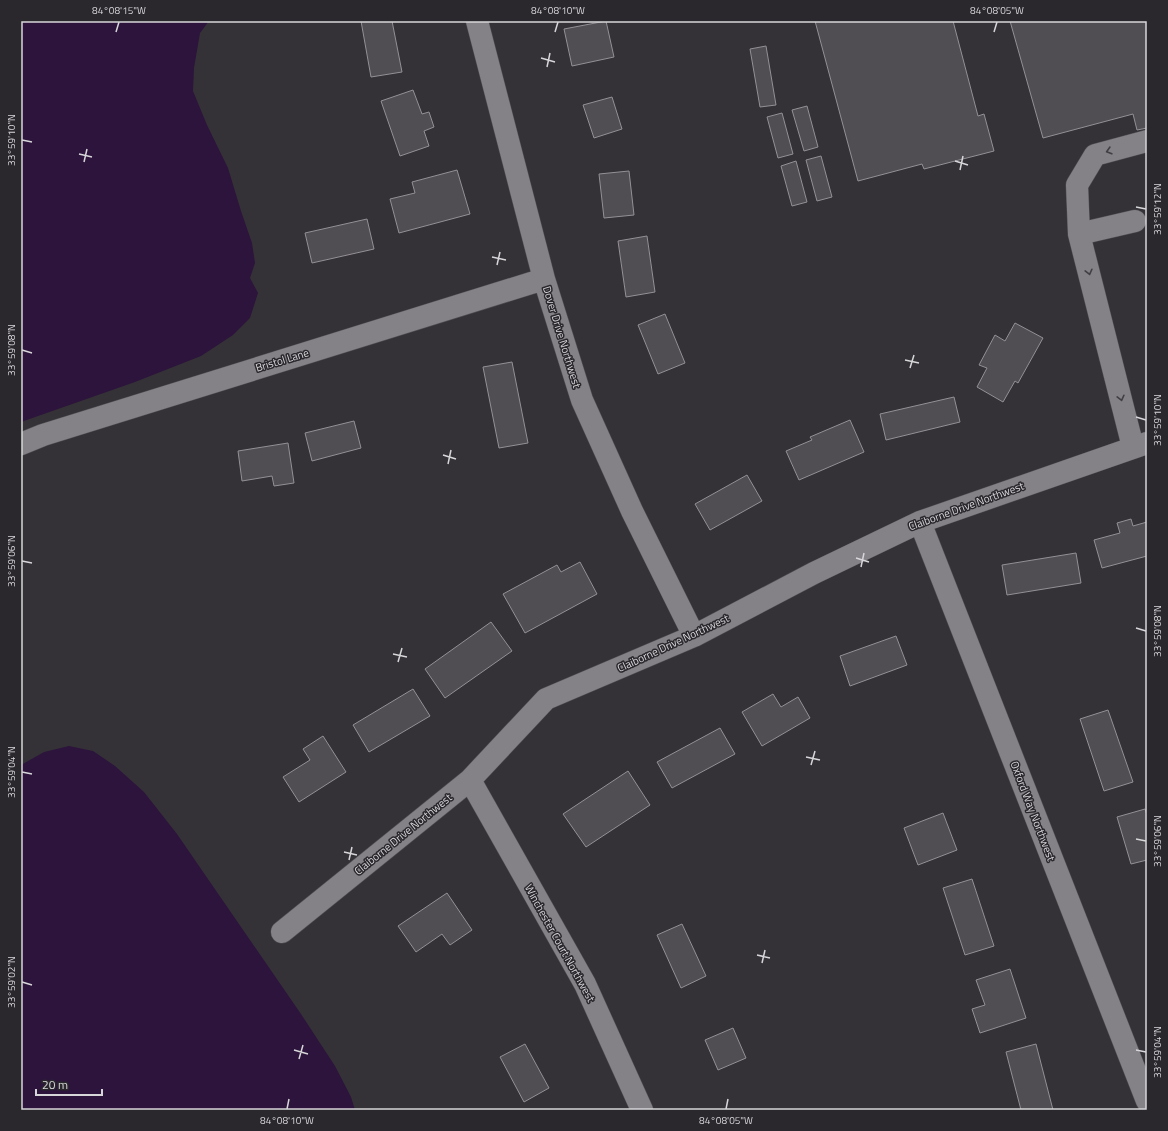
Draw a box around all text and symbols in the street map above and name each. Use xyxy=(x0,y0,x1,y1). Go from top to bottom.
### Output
text: 84°08'15"W xyxy=(92,3,146,18)
text: 84°08'10"W xyxy=(531,3,585,18)
text: 84°08'05"W xyxy=(970,3,1024,18)
text: 33°59'10"N xyxy=(4,114,19,166)
one-way arrow xyxy=(1106,146,1113,155)
text: 33°59'12"N xyxy=(1150,183,1165,235)
one-way arrow xyxy=(1084,269,1092,275)
street label: Dover Drive Northwest xyxy=(539,284,585,390)
text: 33°59'08"N xyxy=(4,324,19,376)
street label: Bristol Lane xyxy=(253,344,311,376)
one-way arrow xyxy=(1116,394,1125,401)
text: 33°59'10"N xyxy=(1150,394,1165,446)
street label: Claiborne Drive Northwest xyxy=(906,478,1026,534)
text: 33°59'06"N xyxy=(4,535,19,587)
text: 33°59'08"N xyxy=(1150,605,1165,657)
street label: Claiborne Drive Northwest xyxy=(614,610,732,676)
text: 33°59'04"N xyxy=(4,746,19,798)
street label: Oxford Way Northwest xyxy=(1007,759,1059,863)
street label: Claiborne Drive Northwest xyxy=(351,789,455,879)
text: 33°59'06"N xyxy=(1150,815,1165,867)
street label: Winchester Court Northwest xyxy=(521,881,599,1005)
text: 33°59'02"N xyxy=(4,956,19,1008)
text: 33°59'04"N xyxy=(1150,1026,1165,1078)
scale bar xyxy=(36,1071,102,1097)
text: 20 m xyxy=(42,1075,68,1094)
text: 84°08'10"W xyxy=(260,1113,314,1128)
text: 84°08'05"W xyxy=(699,1113,753,1128)

